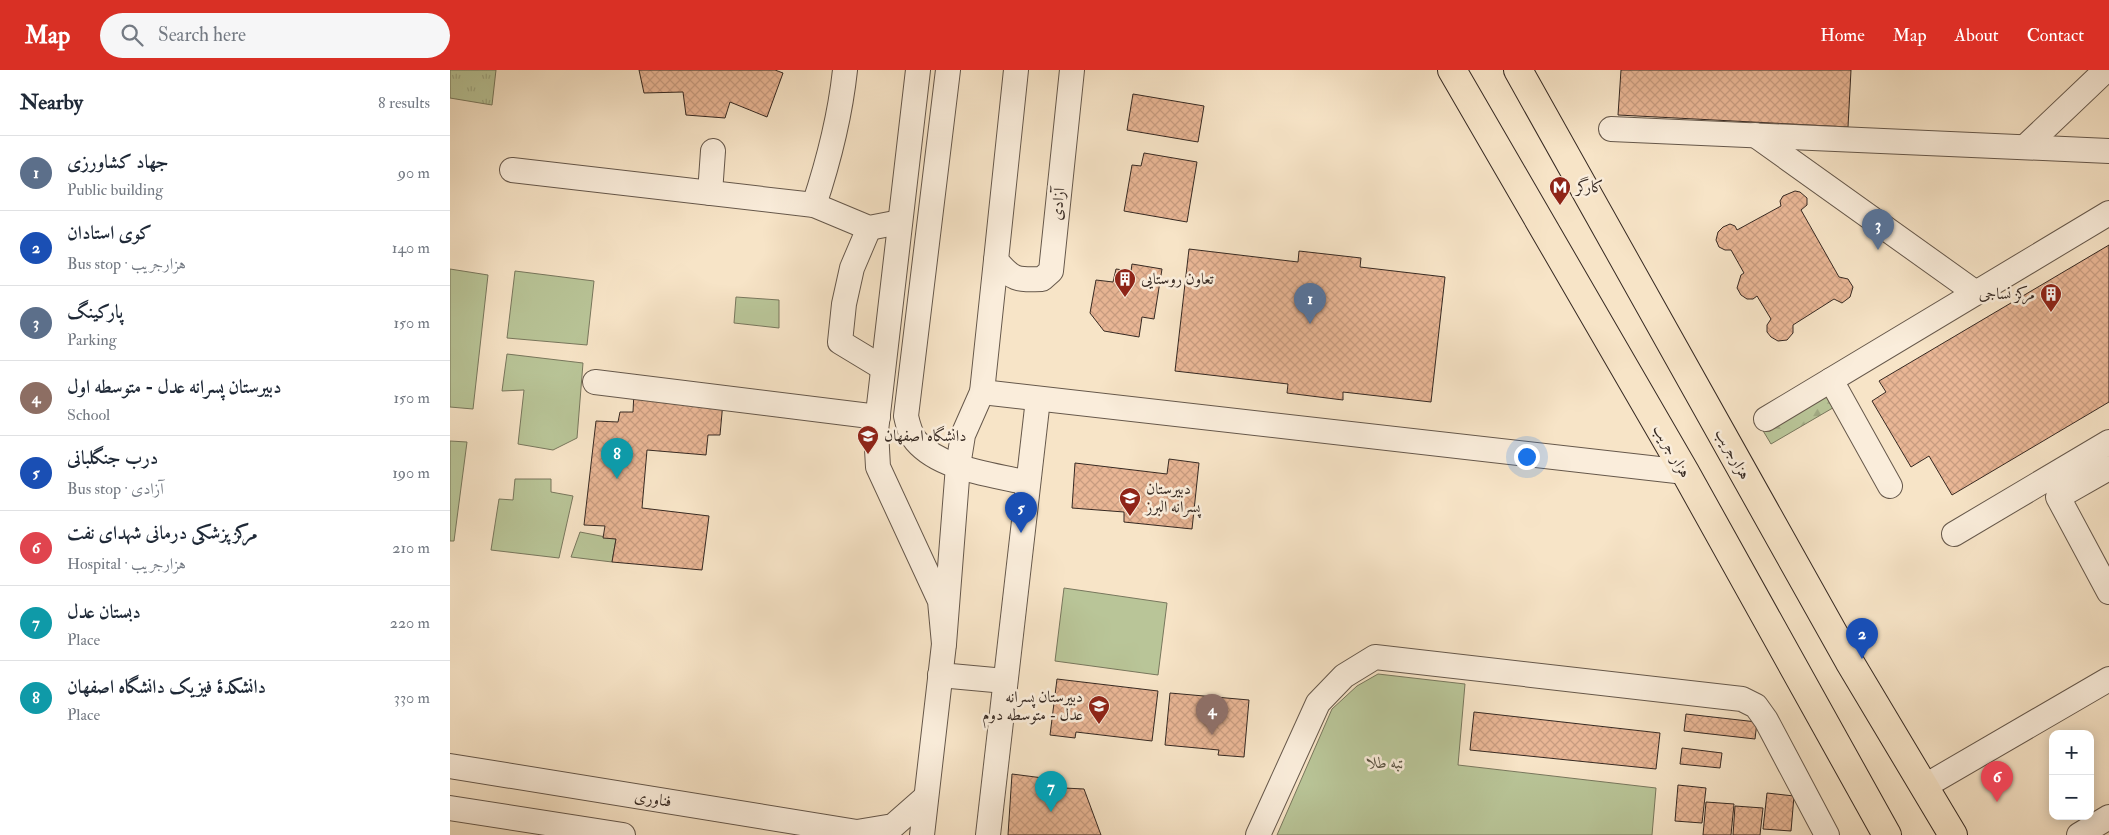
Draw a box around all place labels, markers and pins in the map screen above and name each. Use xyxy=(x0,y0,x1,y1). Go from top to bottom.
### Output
metro station icon: کارگر xyxy=(1548,175,1572,206)
place label: کارگر xyxy=(1574,176,1604,197)
pin: 3 xyxy=(1862,209,1894,250)
building icon: تعاون روستایی xyxy=(1113,267,1137,298)
place label: تعاون روستایی xyxy=(1141,269,1215,289)
building icon: مرکز نساجی xyxy=(2039,282,2063,313)
pin: 1 xyxy=(1294,283,1326,324)
place label: مرکز نساجی xyxy=(1979,284,2035,305)
school or university icon: دانشگاه اصفهان xyxy=(856,424,880,455)
place label: دانشگاه اصفهان xyxy=(884,425,967,446)
pin: 8 xyxy=(601,438,633,479)
place label: دبیرستان پسرانه البرز xyxy=(1144,479,1202,519)
school or university icon: دبیرستان پسرانه البرز xyxy=(1118,486,1142,517)
pin: 5 xyxy=(1005,492,1037,533)
pin: 2 xyxy=(1846,618,1878,659)
place label: دبیرستان پسرانه عدل - متوسطه دوم xyxy=(982,687,1083,729)
school or university icon: دبیرستان پسرانه عدل - متوسطه دوم xyxy=(1087,694,1111,725)
pin: 4 xyxy=(1196,694,1228,735)
pin: 6 xyxy=(1981,761,2013,802)
pin: 7 xyxy=(1035,771,1067,812)

